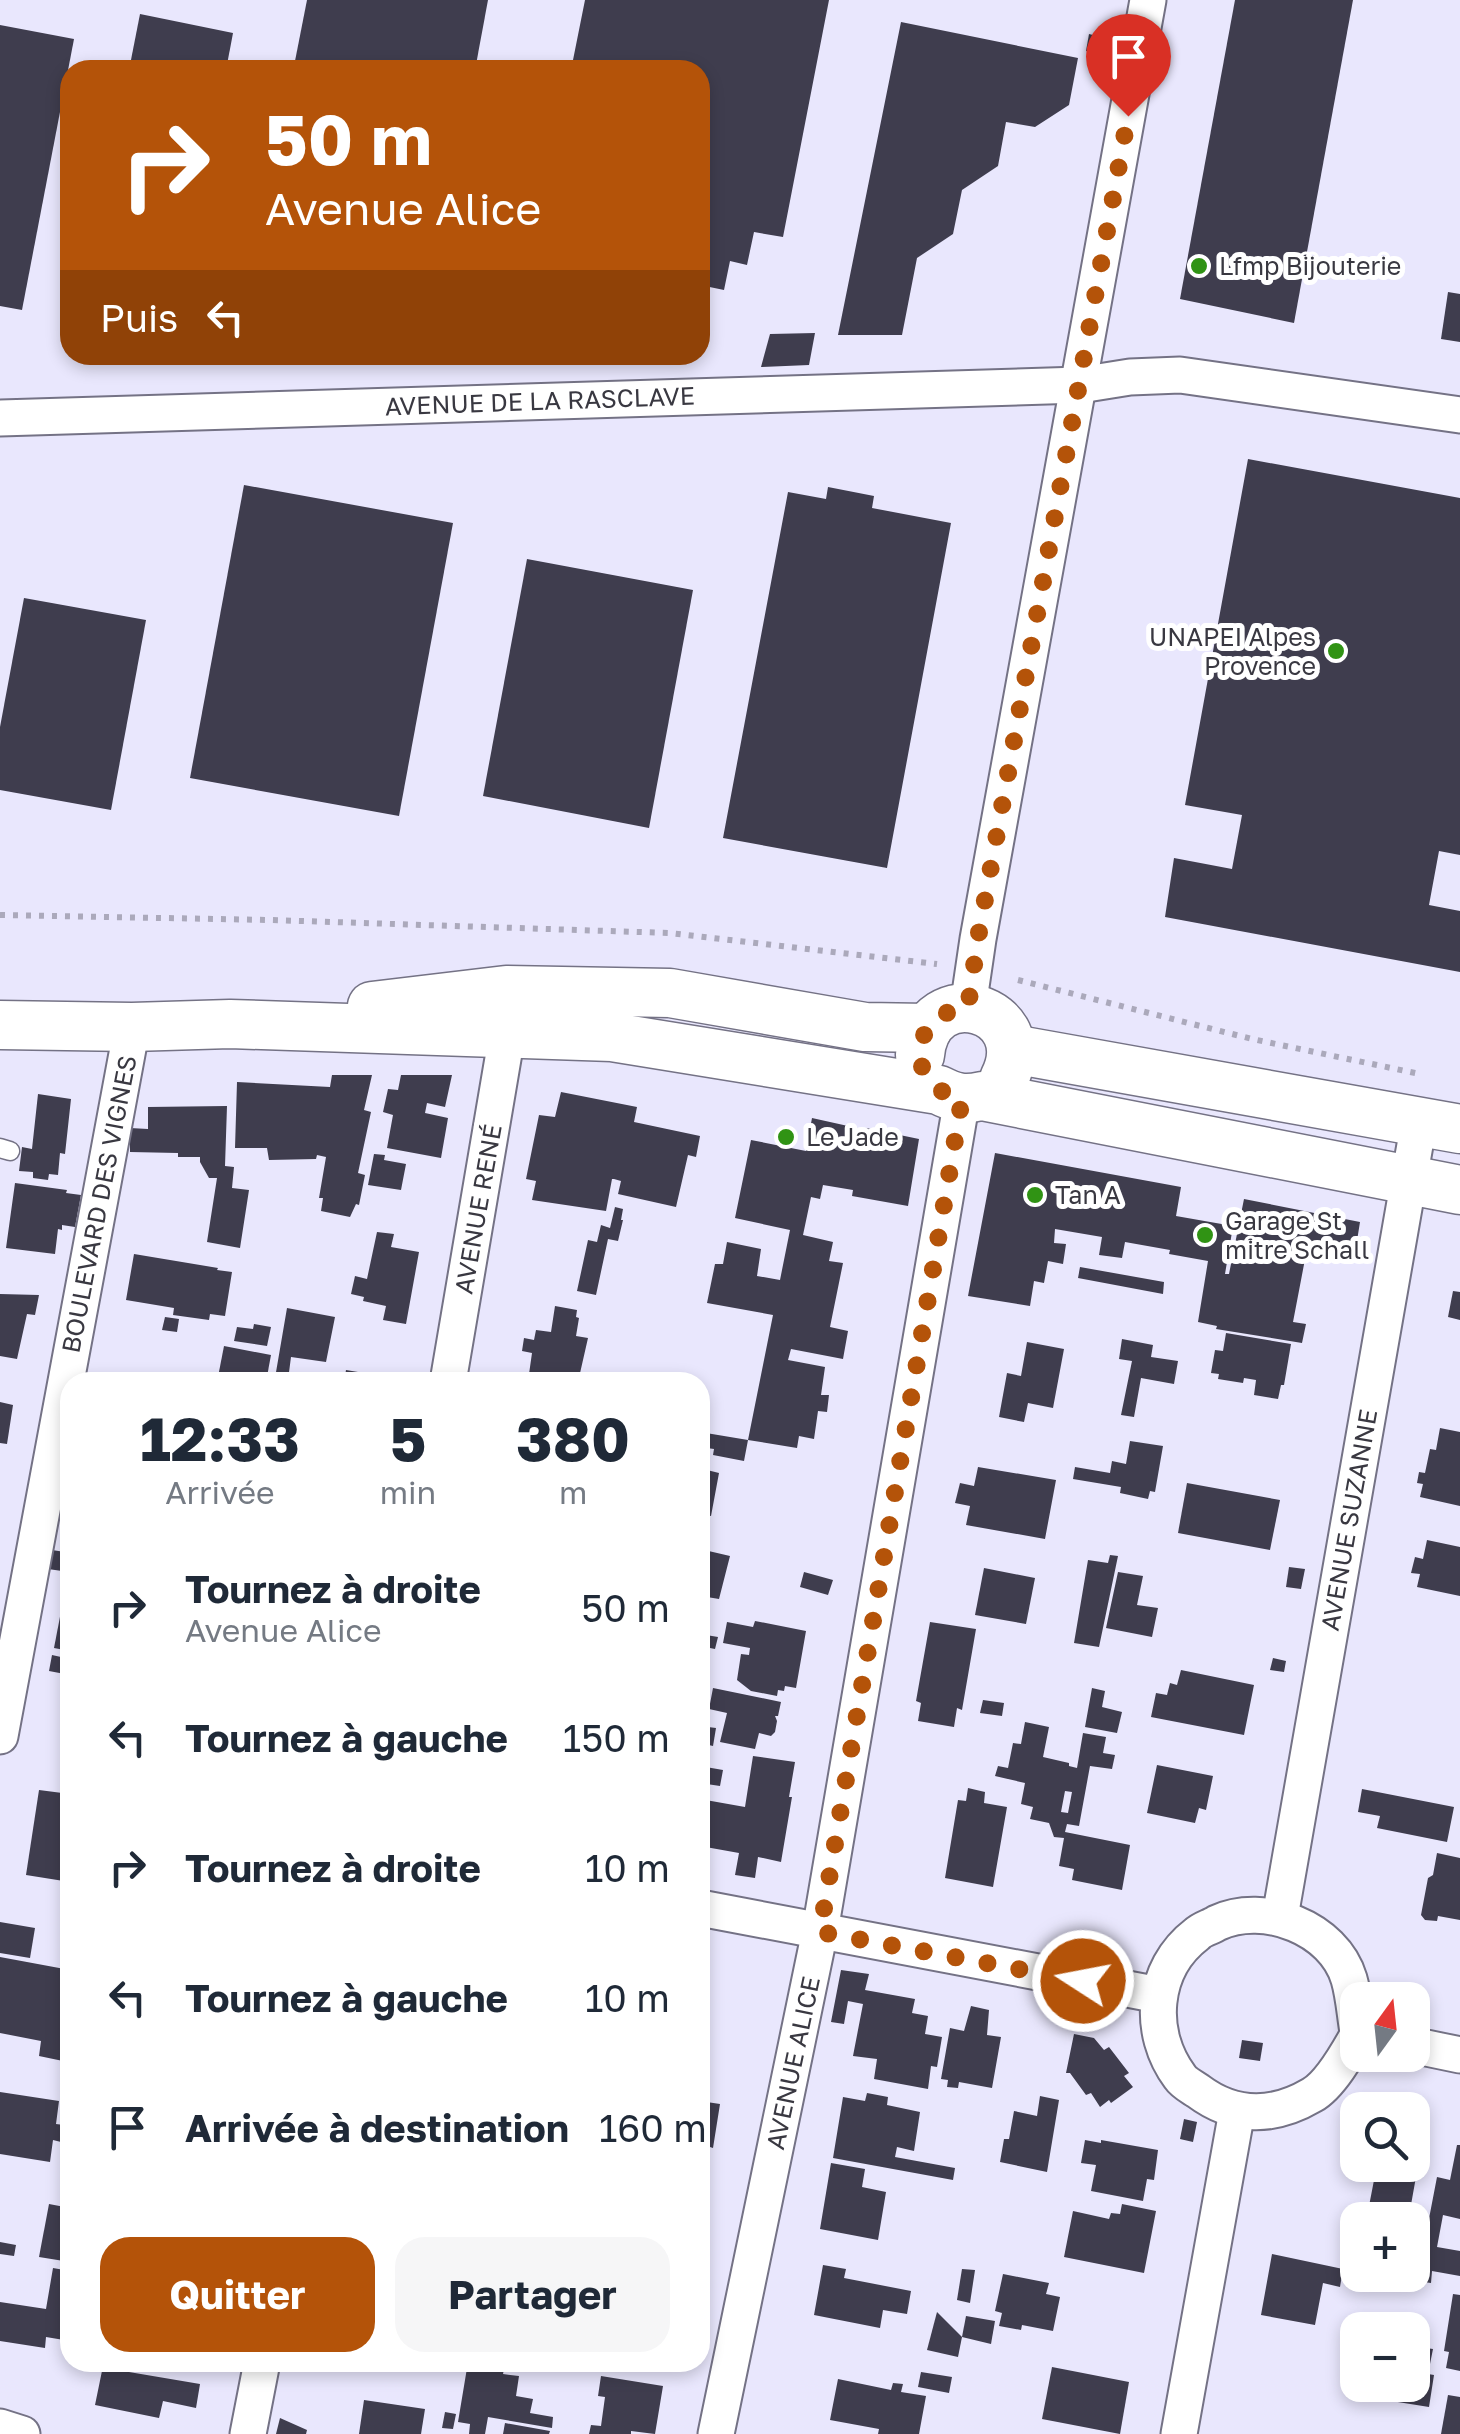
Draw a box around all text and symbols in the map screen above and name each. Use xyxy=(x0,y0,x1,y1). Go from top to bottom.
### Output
pin xyxy=(1086,14,1171,117)
icon: arrive xyxy=(1101,29,1156,84)
text: 50 m xyxy=(265,96,432,180)
icon: right xyxy=(100,100,230,230)
text: Avenue Alice xyxy=(265,181,541,235)
place label: Lfmp Bijouterie xyxy=(1219,250,1401,281)
marker: Lfmp Bijouterie xyxy=(1188,255,1210,277)
icon: left xyxy=(198,290,253,345)
text: Puis xyxy=(100,295,178,340)
street label: AVENUE DE LA RASCLAVE xyxy=(384,380,696,421)
place label: UNAPEI Alpes Provence xyxy=(1149,621,1316,681)
marker: UNAPEI Alpes Provence xyxy=(1325,640,1347,662)
street label: BOULEVARD DES VIGNES xyxy=(54,1052,143,1355)
place label: Le Jade xyxy=(806,1121,899,1152)
street label: AVENUE RENÉ xyxy=(447,1122,508,1296)
marker: Le Jade xyxy=(775,1126,797,1148)
place label: Tan A xyxy=(1055,1179,1121,1210)
marker: Tan A xyxy=(1024,1184,1046,1206)
place label: Garage St mitre Schall xyxy=(1225,1205,1369,1265)
marker: Garage St mitre Schall xyxy=(1194,1224,1216,1246)
text: 12:33 xyxy=(140,1402,300,1474)
text: 5 xyxy=(390,1402,426,1474)
text: 380 xyxy=(516,1402,630,1474)
street label: AVENUE SUZANNE xyxy=(1314,1407,1383,1633)
text: Arrivée xyxy=(165,1473,275,1511)
text: min xyxy=(380,1473,436,1511)
text: m xyxy=(559,1473,587,1511)
text: Tournez à droite xyxy=(185,1566,481,1611)
icon: right xyxy=(100,1580,155,1635)
text: 50 m xyxy=(581,1585,670,1630)
text: Avenue Alice xyxy=(185,1611,382,1649)
icon: left xyxy=(100,1710,155,1765)
text: Tournez à gauche xyxy=(185,1715,508,1760)
text: 150 m xyxy=(563,1715,670,1760)
icon: right xyxy=(100,1840,155,1895)
text: Tournez à droite xyxy=(185,1845,481,1890)
text: 10 m xyxy=(585,1845,670,1890)
position arrow xyxy=(1031,1929,1135,2033)
icon: left xyxy=(100,1970,155,2025)
street label: AVENUE ALICE xyxy=(759,1973,826,2152)
text: Tournez à gauche xyxy=(185,1975,508,2020)
text: 10 m xyxy=(585,1975,670,2020)
north arrow xyxy=(1340,1982,1430,2072)
map controls xyxy=(1340,1982,1430,2402)
button: search xyxy=(1340,2092,1430,2182)
icon: arrive xyxy=(100,2100,155,2155)
text: Arrivée à destination xyxy=(185,2105,569,2150)
text: 160 m xyxy=(599,2105,707,2150)
button: + xyxy=(1340,2202,1430,2292)
button: Quitter xyxy=(100,2237,375,2352)
button: Partager xyxy=(395,2237,670,2352)
button: − xyxy=(1340,2312,1430,2402)

